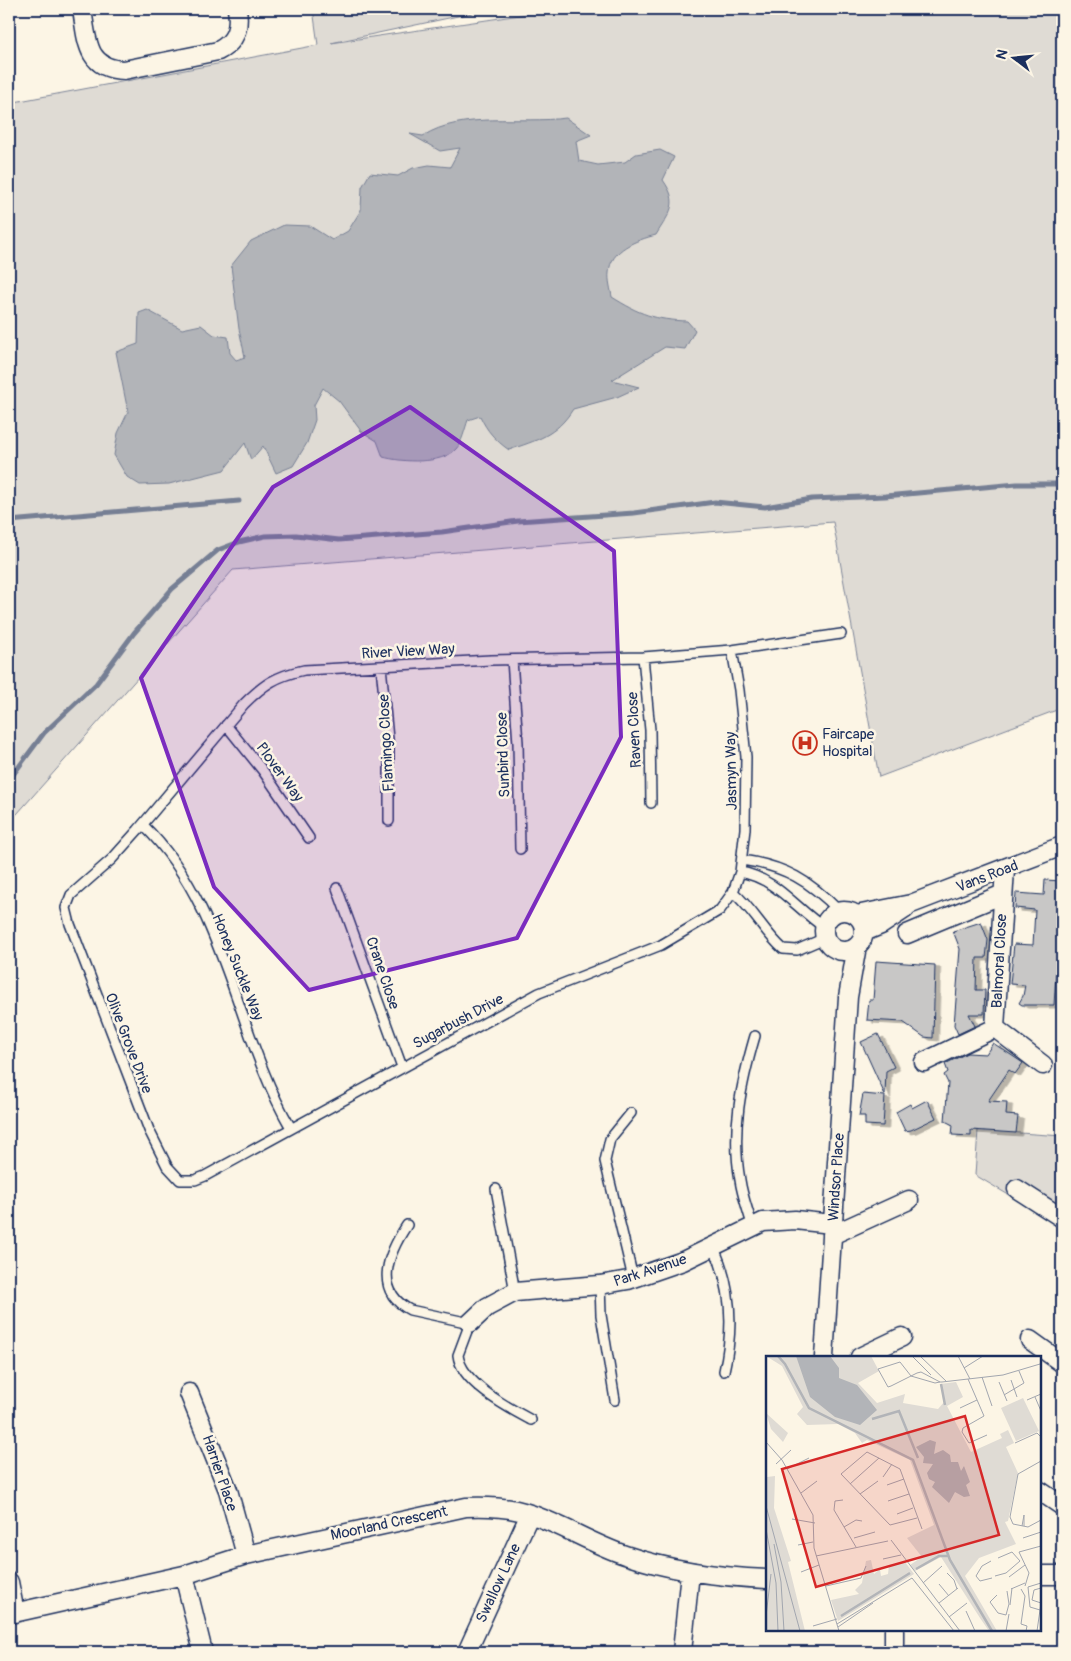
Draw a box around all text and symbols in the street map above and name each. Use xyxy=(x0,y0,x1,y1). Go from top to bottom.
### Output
north arrow xyxy=(988,32,1038,82)
text: N xyxy=(993,48,1011,61)
street label: River View Way xyxy=(361,640,456,663)
street label: Raven Close xyxy=(623,691,646,769)
street label: Flamingo Close xyxy=(374,693,399,792)
street label: Sunbird Close xyxy=(492,711,514,798)
place label: Faircape Hospital xyxy=(822,725,875,761)
hospital icon: Faircape Hospital xyxy=(792,730,818,756)
street label: Jasmyn Way xyxy=(721,731,742,810)
street label: Plover Way xyxy=(252,739,308,806)
street label: Vans Road xyxy=(954,856,1021,897)
street label: Honey Suckle Way xyxy=(207,911,268,1024)
street label: Balmoral Close xyxy=(988,913,1011,1009)
street label: Crane Close xyxy=(361,934,404,1012)
street label: Sugarbush Drive xyxy=(410,989,507,1053)
street label: Olive Grove Drive xyxy=(101,990,157,1097)
street label: Windsor Place xyxy=(824,1132,849,1222)
street label: Park Avenue xyxy=(611,1250,690,1291)
inset map xyxy=(766,1356,1041,1631)
street label: Harrier Place xyxy=(198,1432,242,1515)
street label: Moorland Crescent xyxy=(329,1502,450,1545)
street label: Swallow Lane xyxy=(472,1540,525,1626)

